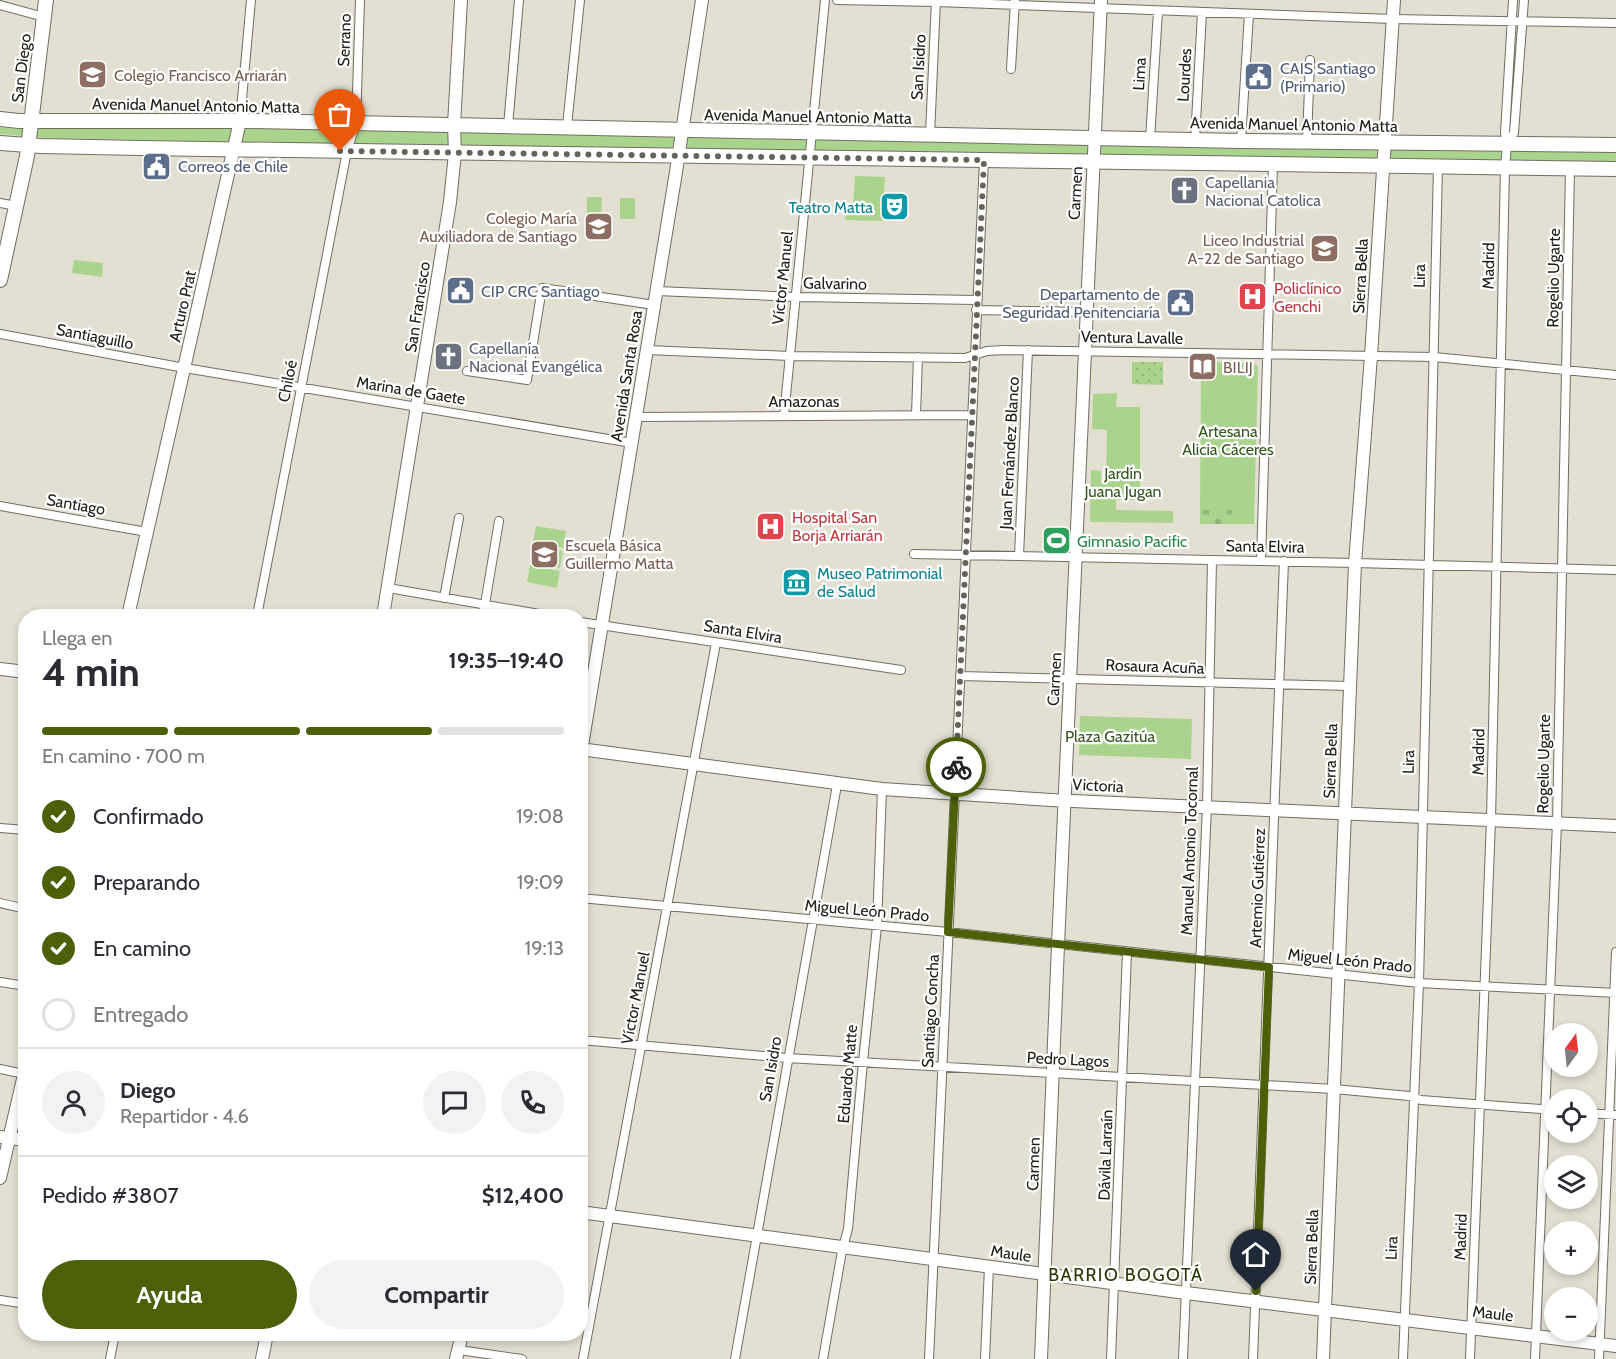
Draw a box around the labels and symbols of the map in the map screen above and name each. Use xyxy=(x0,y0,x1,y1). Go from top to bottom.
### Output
street label: Serrano xyxy=(334,13,355,67)
street label: San Diego xyxy=(8,32,35,104)
street label: San Isidro xyxy=(907,33,930,100)
street label: Lourdes xyxy=(1174,47,1195,102)
street label: Lima xyxy=(1129,57,1150,91)
school or university icon: Colegio Francisco Arriarán xyxy=(77,59,109,91)
place label: CAIS Santiago (Primario) xyxy=(1280,59,1376,96)
public building icon: CAIS Santiago (Primario) xyxy=(1243,61,1275,93)
place label: Colegio Francisco Arriarán xyxy=(114,66,287,85)
pin xyxy=(314,89,365,151)
street label: Avenida Manuel Antonio Matta xyxy=(92,94,300,117)
street label: Avenida Manuel Antonio Matta xyxy=(704,105,912,128)
street label: Avenida Manuel Antonio Matta xyxy=(1190,113,1398,136)
public building icon: Correos de Chile xyxy=(141,150,173,182)
place label: Correos de Chile xyxy=(178,157,288,176)
street label: Carmen xyxy=(1065,166,1086,220)
place label: Capellania Nacional Catolica xyxy=(1205,173,1321,210)
church icon: Capellania Nacional Catolica xyxy=(1168,175,1200,207)
theatre icon: Teatro Matta xyxy=(878,191,910,223)
place label: Teatro Matta xyxy=(789,198,873,217)
place label: Colegio María Auxiliadora de Santiago xyxy=(419,209,577,246)
school or university icon: Colegio María Auxiliadora de Santiago xyxy=(582,211,614,243)
street label: Rogelio Ugarte xyxy=(1543,228,1564,328)
street label: Víctor Manuel xyxy=(768,230,797,326)
place label: Liceo Industrial A-22 de Santiago xyxy=(1188,231,1304,268)
school or university icon: Liceo Industrial A-22 de Santiago xyxy=(1309,233,1341,265)
street label: Sierra Bella xyxy=(1349,238,1372,314)
street label: Madrid xyxy=(1479,242,1498,290)
street label: San Francisco xyxy=(401,260,434,354)
street label: Lira xyxy=(1410,264,1429,288)
street label: Arturo Prat xyxy=(165,268,200,344)
street label: Galvarino xyxy=(803,273,867,294)
public building icon: CIP CRC Santiago xyxy=(444,275,476,307)
place label: Policlínico Genchi xyxy=(1274,279,1342,316)
hospital icon: Policlínico Genchi xyxy=(1237,281,1269,313)
place label: CIP CRC Santiago xyxy=(481,282,600,301)
place label: Departamento de Seguridad Penitenciaría xyxy=(1002,285,1160,322)
public building icon: Departamento de Seguridad Penitenciaría xyxy=(1165,287,1197,319)
street label: Avenida Santa Rosa xyxy=(607,309,646,443)
street label: Santiaguillo xyxy=(55,320,135,353)
street label: Ventura Lavalle xyxy=(1081,327,1183,348)
place label: Capellanía Nacional Evangélica xyxy=(469,339,603,376)
church icon: Capellanía Nacional Evangélica xyxy=(432,341,464,373)
library icon: BILIJ xyxy=(1186,351,1218,383)
street label: Chiloé xyxy=(274,358,301,404)
place label: BILIJ xyxy=(1223,358,1253,377)
street label: Marina de Gaete xyxy=(355,373,467,408)
street label: Juan Fernández Blanco xyxy=(996,376,1023,531)
street label: Amazonas xyxy=(769,392,840,411)
park label: Artesana Alicia Cáceres xyxy=(1182,422,1274,459)
park label: Jardín Juana Jugan xyxy=(1083,464,1162,501)
street label: Santiago xyxy=(45,490,107,519)
place label: Hospital San Borja Arriarán xyxy=(792,508,883,545)
hospital icon: Hospital San Borja Arriarán xyxy=(755,510,787,542)
sports icon: Gimnasio Pacific xyxy=(1040,525,1072,557)
place label: Gimnasio Pacific xyxy=(1077,532,1187,551)
place label: Escuela Básica Guillermo Matta xyxy=(565,536,674,573)
street label: Santa Elvira xyxy=(1225,536,1305,557)
school or university icon: Escuela Básica Guillermo Matta xyxy=(528,538,560,570)
place label: Museo Patrimonial de Salud xyxy=(817,564,943,601)
museum icon: Museo Patrimonial de Salud xyxy=(780,566,812,598)
street label: Santa Elvira xyxy=(702,616,784,647)
street label: Carmen xyxy=(1044,652,1065,706)
street label: Rosaura Acuña xyxy=(1105,655,1205,678)
street label: Rogelio Ugarte xyxy=(1533,714,1554,814)
street label: Sierra Bella xyxy=(1320,723,1341,799)
park label: Plaza Gazitúa xyxy=(1065,727,1155,746)
street label: Madrid xyxy=(1469,728,1488,776)
courier xyxy=(926,737,986,797)
street label: Lira xyxy=(1399,750,1418,774)
street label: Manuel Antonio Tocornal xyxy=(1177,766,1202,936)
street label: Victoria xyxy=(1072,775,1124,796)
street label: Artemio Gutiérrez xyxy=(1246,827,1269,948)
street label: Miguel León Prado xyxy=(804,896,930,925)
street label: Miguel León Prado xyxy=(1287,945,1413,976)
street label: Víctor Manuel xyxy=(617,950,654,1046)
street label: Santiago Concha xyxy=(918,953,943,1068)
north arrow xyxy=(1544,1023,1598,1077)
street label: Eduardo Matte xyxy=(834,1024,861,1124)
street label: San Isidro xyxy=(755,1035,786,1103)
street label: Pedro Lagos xyxy=(1026,1048,1110,1071)
street label: Dávila Larraín xyxy=(1094,1109,1117,1201)
street label: Carmen xyxy=(1023,1137,1044,1191)
street label: Sierra Bella xyxy=(1301,1209,1322,1285)
street label: Madrid xyxy=(1450,1213,1471,1261)
pin xyxy=(1230,1229,1281,1291)
street label: Lira xyxy=(1382,1235,1401,1260)
street label: Maule xyxy=(989,1241,1032,1266)
district label: BARRIO BOGOTÁ xyxy=(1048,1264,1204,1286)
street label: Maule xyxy=(1472,1302,1514,1325)

